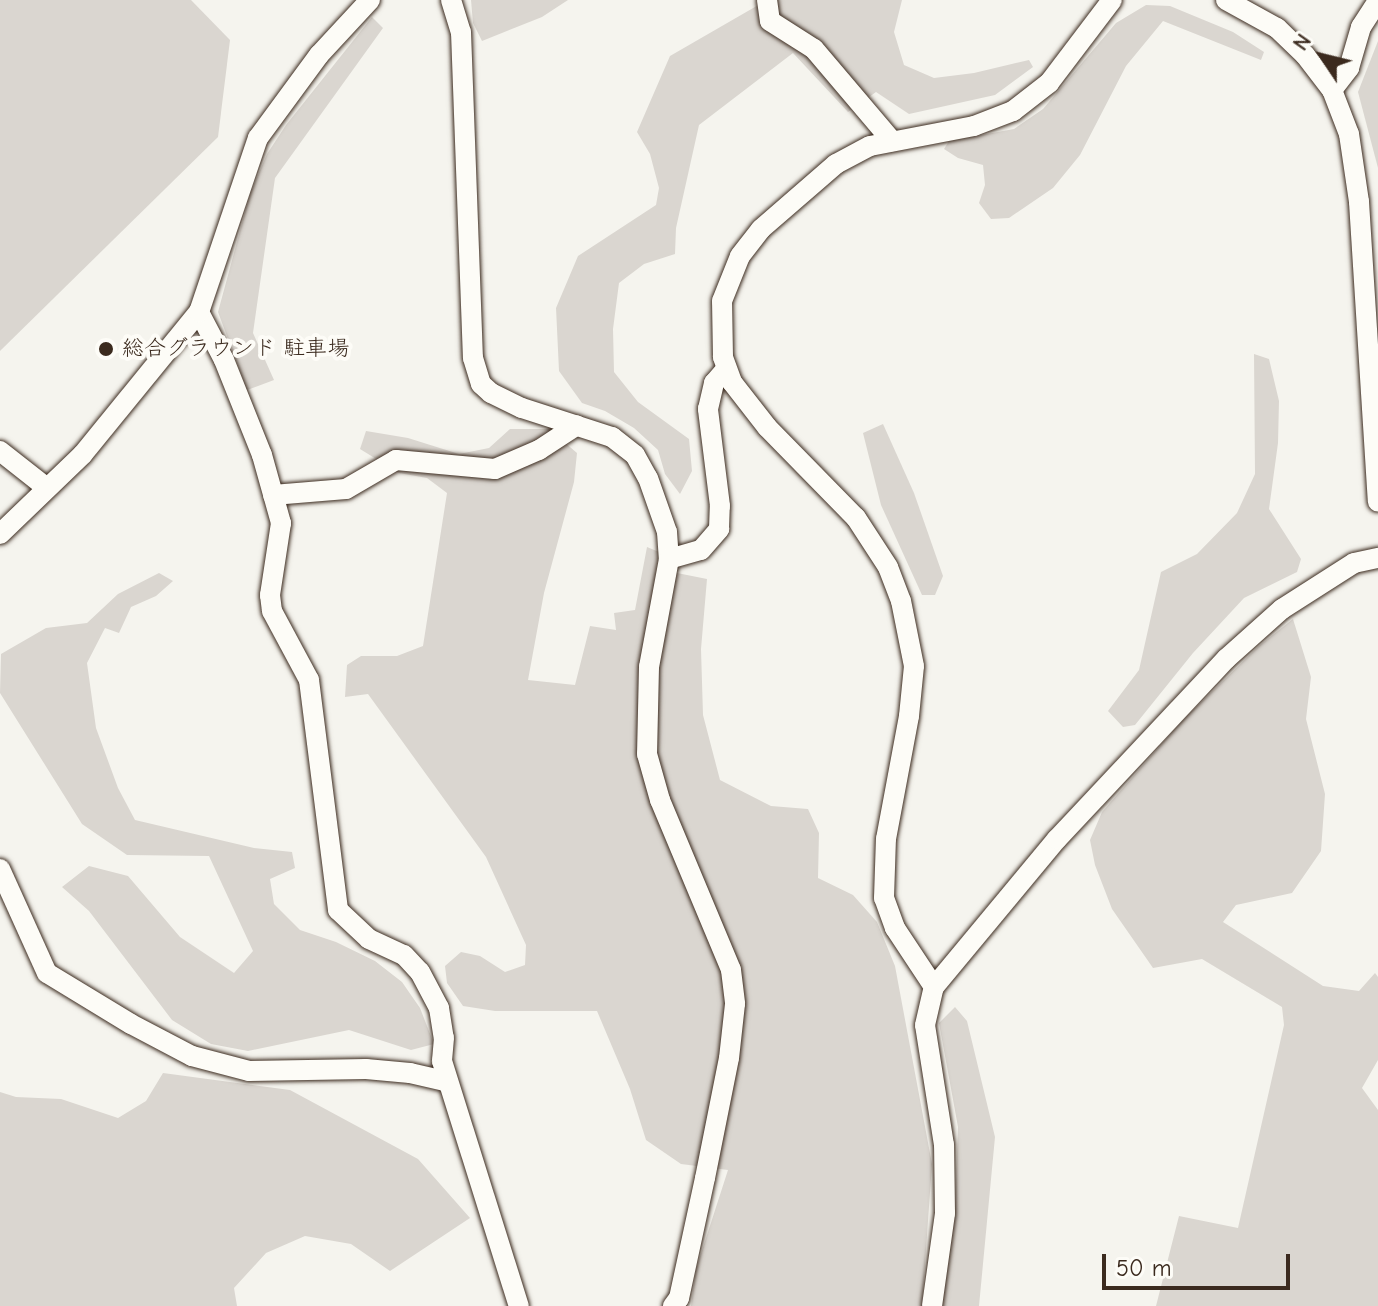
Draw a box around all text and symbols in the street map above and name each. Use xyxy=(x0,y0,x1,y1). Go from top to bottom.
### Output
north arrow xyxy=(1282,16,1362,96)
text: N xyxy=(1288,29,1317,56)
place label: 総合グラウンド 駐車場 xyxy=(122,336,349,362)
marker: 総合グラウンド 駐車場 xyxy=(97,340,115,358)
scale bar xyxy=(1106,1238,1294,1288)
text: 50 m xyxy=(1116,1254,1172,1282)

